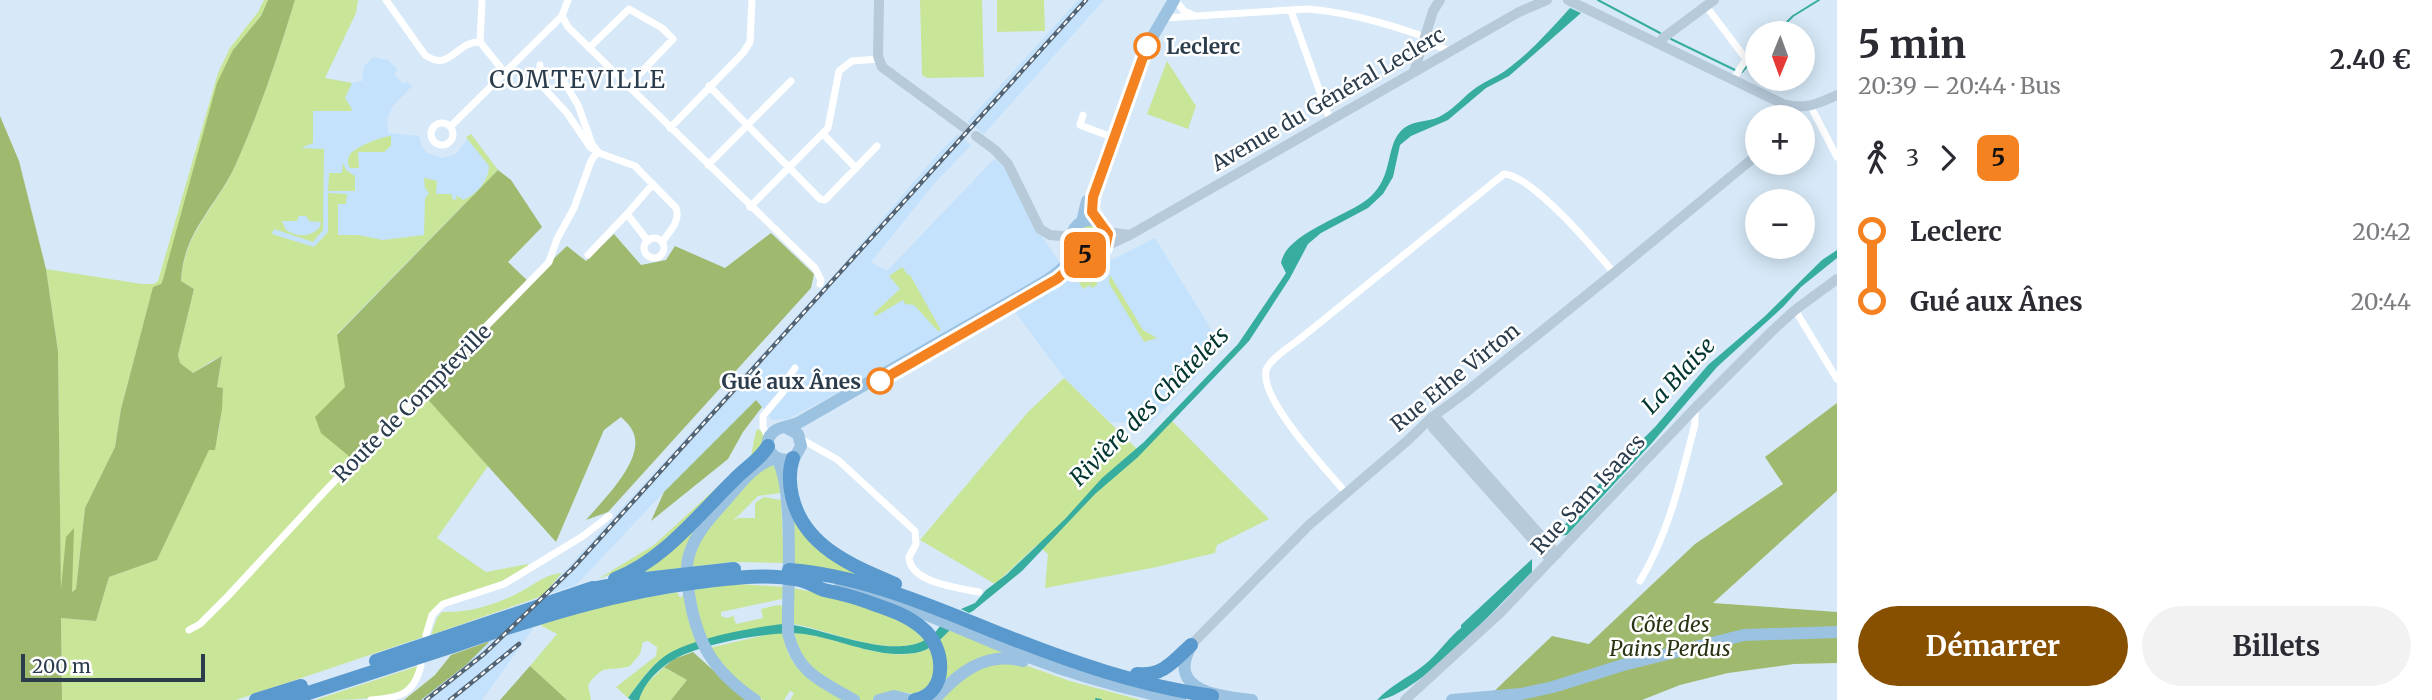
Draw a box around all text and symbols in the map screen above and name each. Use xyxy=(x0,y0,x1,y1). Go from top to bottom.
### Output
street label: Avenue du Général Leclerc xyxy=(1206,21,1450,177)
north arrow xyxy=(1745,21,1815,91)
map controls xyxy=(1745,21,1815,259)
text: 5 min xyxy=(1858,21,1966,68)
marker: Leclerc xyxy=(1134,33,1160,59)
place label: Leclerc xyxy=(1166,33,1240,60)
text: 2.40 € xyxy=(2330,43,2411,76)
district label: COMTEVILLE xyxy=(489,64,667,95)
text: 20:39 – 20:44 · Bus xyxy=(1858,71,2061,100)
button: + xyxy=(1745,105,1815,175)
icon: walk xyxy=(1858,139,1896,177)
icon: forward xyxy=(1929,139,1967,177)
text: 5 xyxy=(1991,142,2005,173)
text: 3 xyxy=(1906,143,1919,172)
button: − xyxy=(1745,189,1815,259)
text: Leclerc xyxy=(1910,215,2002,248)
text: 20:42 xyxy=(2352,217,2411,246)
line badge: 5 xyxy=(1062,232,1108,278)
text: 5 xyxy=(1078,239,1092,270)
text: Gué aux Ânes xyxy=(1910,285,2083,318)
text: 20:44 xyxy=(2351,287,2411,316)
street label: Rue Ethe Virton xyxy=(1385,317,1525,437)
street label: Route de Compteville xyxy=(327,318,497,488)
water label: Rivière des Châtelets xyxy=(1063,320,1235,492)
water label: La Blaise xyxy=(1635,331,1721,419)
place label: Gué aux Ânes xyxy=(722,368,861,395)
marker: Gué aux Ânes xyxy=(867,368,893,394)
street label: Rue Sam Isaacs xyxy=(1525,428,1651,560)
button: Démarrer xyxy=(1858,606,2128,686)
button: Billets xyxy=(2142,606,2411,686)
park label: Côte des Pains Perdus xyxy=(1609,611,1731,662)
scale bar xyxy=(21,651,205,683)
text: 200 m xyxy=(32,654,91,678)

